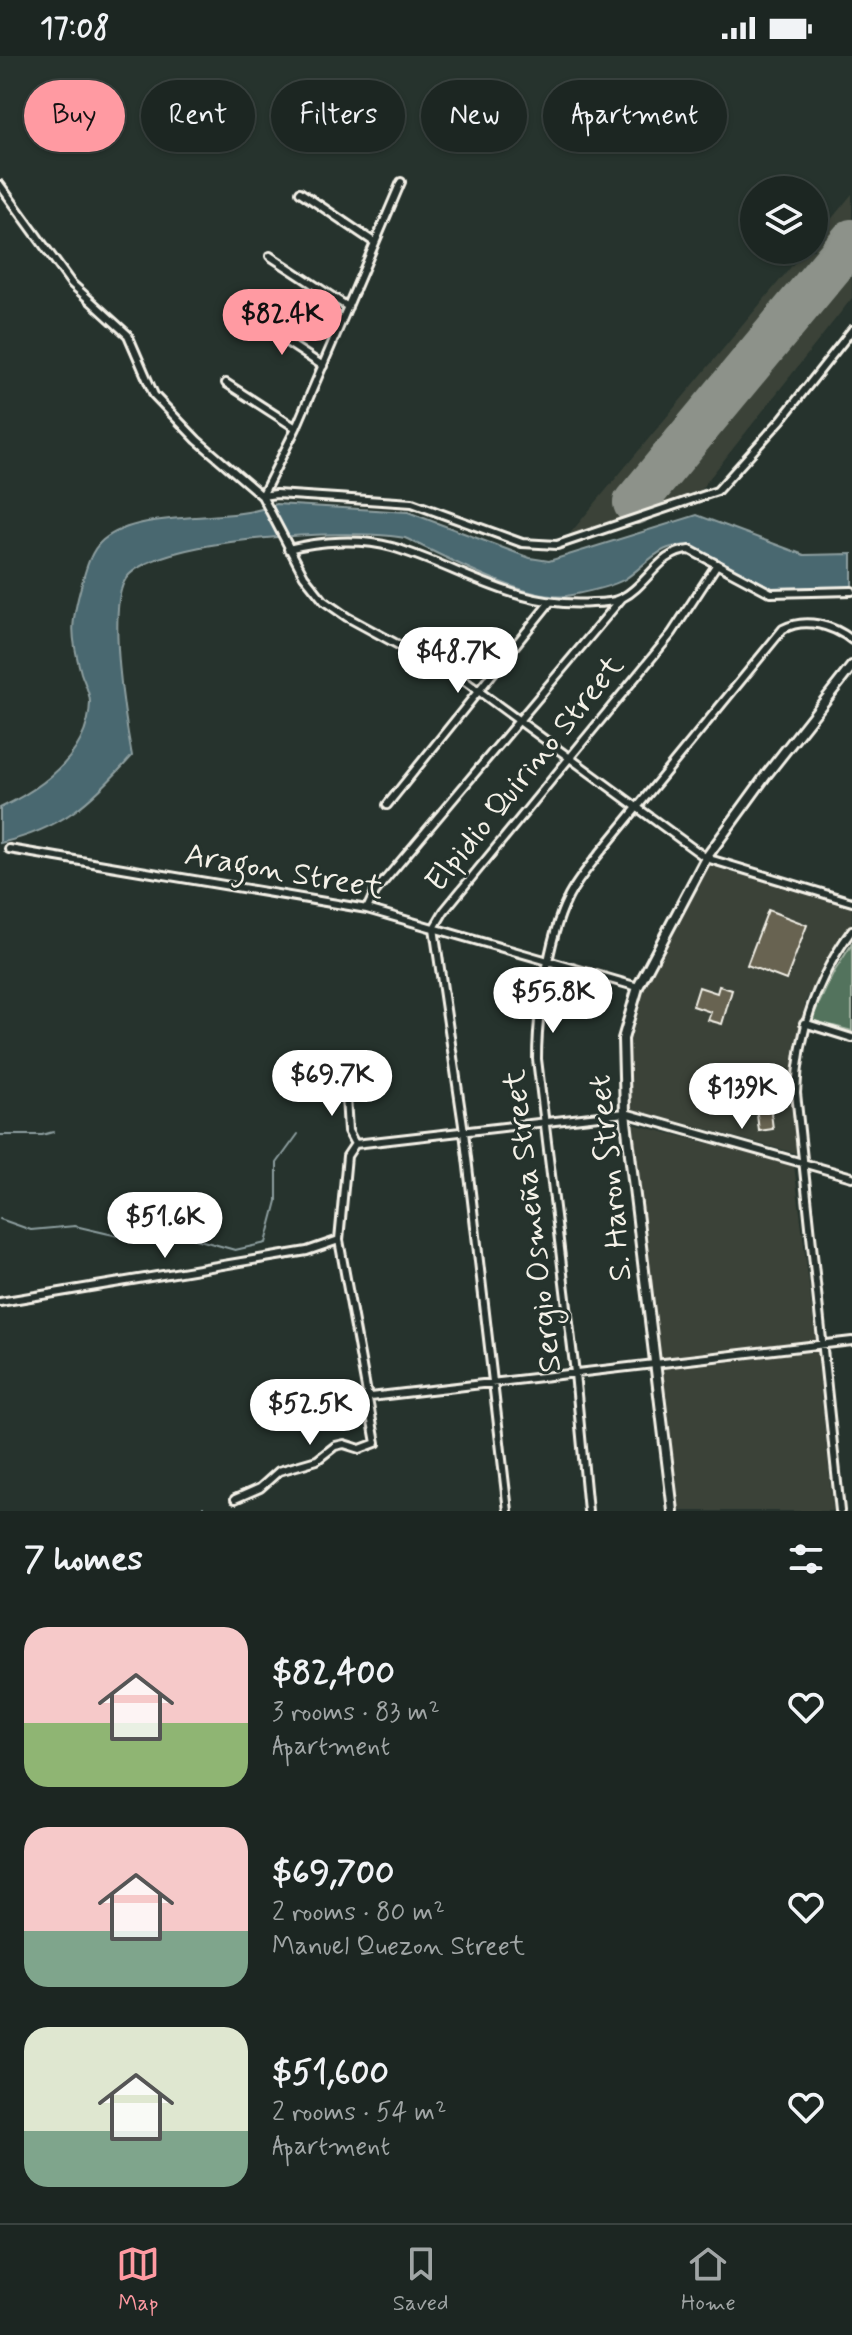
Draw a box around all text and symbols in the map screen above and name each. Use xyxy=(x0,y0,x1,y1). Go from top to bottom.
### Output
text: 17:08 xyxy=(40,9,110,48)
chip: Buy xyxy=(24,80,125,152)
chip: Rent xyxy=(141,80,255,152)
chip: Filters xyxy=(271,80,405,152)
chip: New xyxy=(421,80,527,152)
chip: Apartment xyxy=(543,80,727,152)
map controls xyxy=(740,176,828,264)
button: layers xyxy=(740,176,828,264)
pin: $82.4K xyxy=(217,289,347,357)
text: $82.4K xyxy=(241,298,323,332)
pin: $48.7K xyxy=(393,627,523,695)
text: $48.7K xyxy=(416,636,500,670)
street label: Elpidio Quirino Street xyxy=(416,646,634,901)
street label: Aragon Street xyxy=(181,834,387,913)
pin: $55.8K xyxy=(488,967,618,1035)
text: $55.8K xyxy=(511,976,595,1010)
pin: $69.7K xyxy=(267,1050,397,1118)
text: $69.7K xyxy=(290,1059,374,1093)
pin: $139K xyxy=(686,1063,798,1131)
street label: Sergio Osmeña Street xyxy=(494,1067,574,1375)
text: $139K xyxy=(707,1072,777,1106)
street label: S. Haron Street xyxy=(579,1073,643,1283)
pin: $51.6K xyxy=(100,1192,230,1260)
text: $51.6K xyxy=(125,1201,205,1235)
pin: $52.5K xyxy=(245,1379,375,1447)
text: $52.5K xyxy=(268,1388,352,1422)
text: 7 homes xyxy=(24,1537,143,1582)
icon: filters xyxy=(784,1537,828,1581)
text: $82,400 xyxy=(272,1651,395,1696)
icon: home xyxy=(88,1659,184,1755)
icon: heart xyxy=(784,1685,828,1729)
text: 3 rooms · 83 m² xyxy=(272,1696,440,1730)
text: Apartment xyxy=(272,1730,390,1764)
text: $69,700 xyxy=(272,1851,394,1896)
icon: home xyxy=(88,1859,184,1955)
icon: heart xyxy=(784,1885,828,1929)
text: 2 rooms · 80 m² xyxy=(272,1896,445,1930)
text: Manuel Quezon Street xyxy=(272,1930,525,1964)
text: $51,600 xyxy=(272,2051,389,2096)
icon: home xyxy=(88,2059,184,2155)
icon: heart xyxy=(784,2085,828,2129)
text: 2 rooms · 54 m² xyxy=(272,2096,447,2130)
text: Apartment xyxy=(272,2130,390,2164)
tab: Map xyxy=(116,2242,160,2318)
tab: Saved xyxy=(393,2242,448,2318)
tab: Home xyxy=(681,2242,736,2318)

